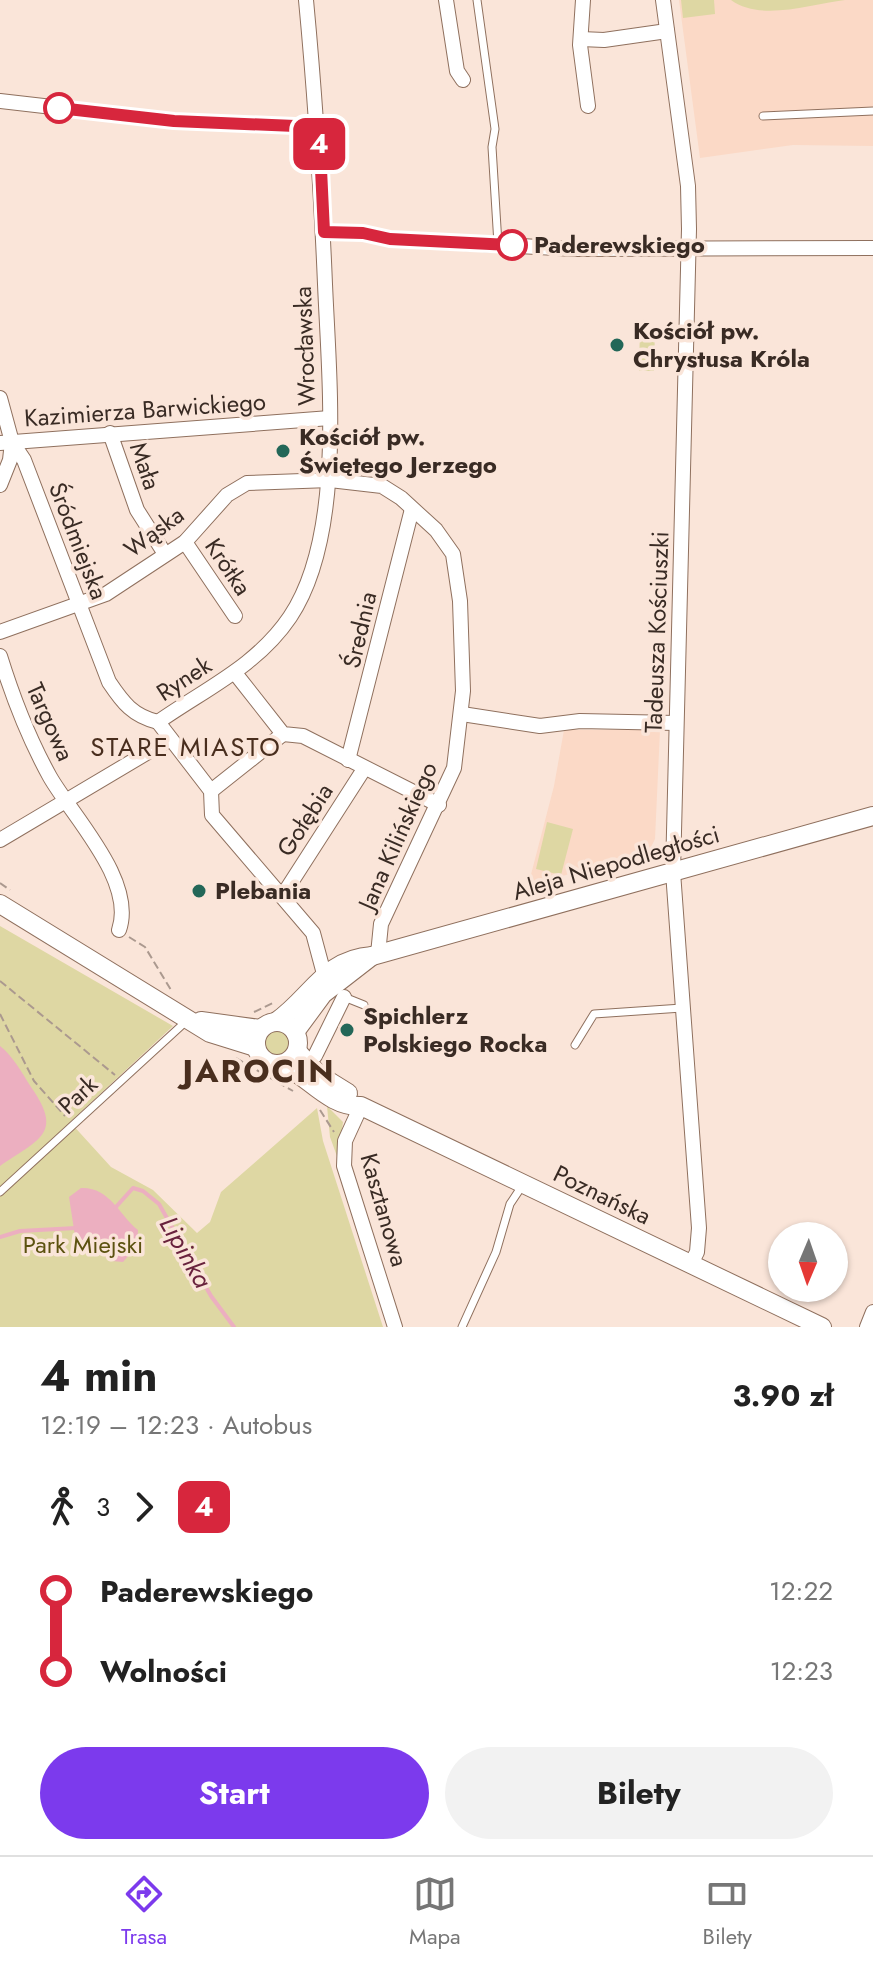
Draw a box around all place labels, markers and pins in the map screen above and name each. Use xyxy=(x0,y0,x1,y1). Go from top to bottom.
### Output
unlabelled marker xyxy=(44,93,74,123)
place label: Paderewskiego xyxy=(534,227,705,262)
marker: Paderewskiego xyxy=(497,230,527,260)
place label: Kościół pw. Chrystusa Króla xyxy=(633,313,810,376)
marker: Kościół pw. Chrystusa Króla xyxy=(608,336,626,354)
place label: Kościół pw. Świętego Jerzego xyxy=(299,419,497,482)
marker: Kościół pw. Świętego Jerzego xyxy=(274,442,292,460)
place label: Plebania xyxy=(215,873,311,908)
marker: Plebania xyxy=(190,882,208,900)
place label: Spichlerz Polskiego Rocka xyxy=(363,998,547,1061)
marker: Spichlerz Polskiego Rocka xyxy=(338,1021,356,1039)

